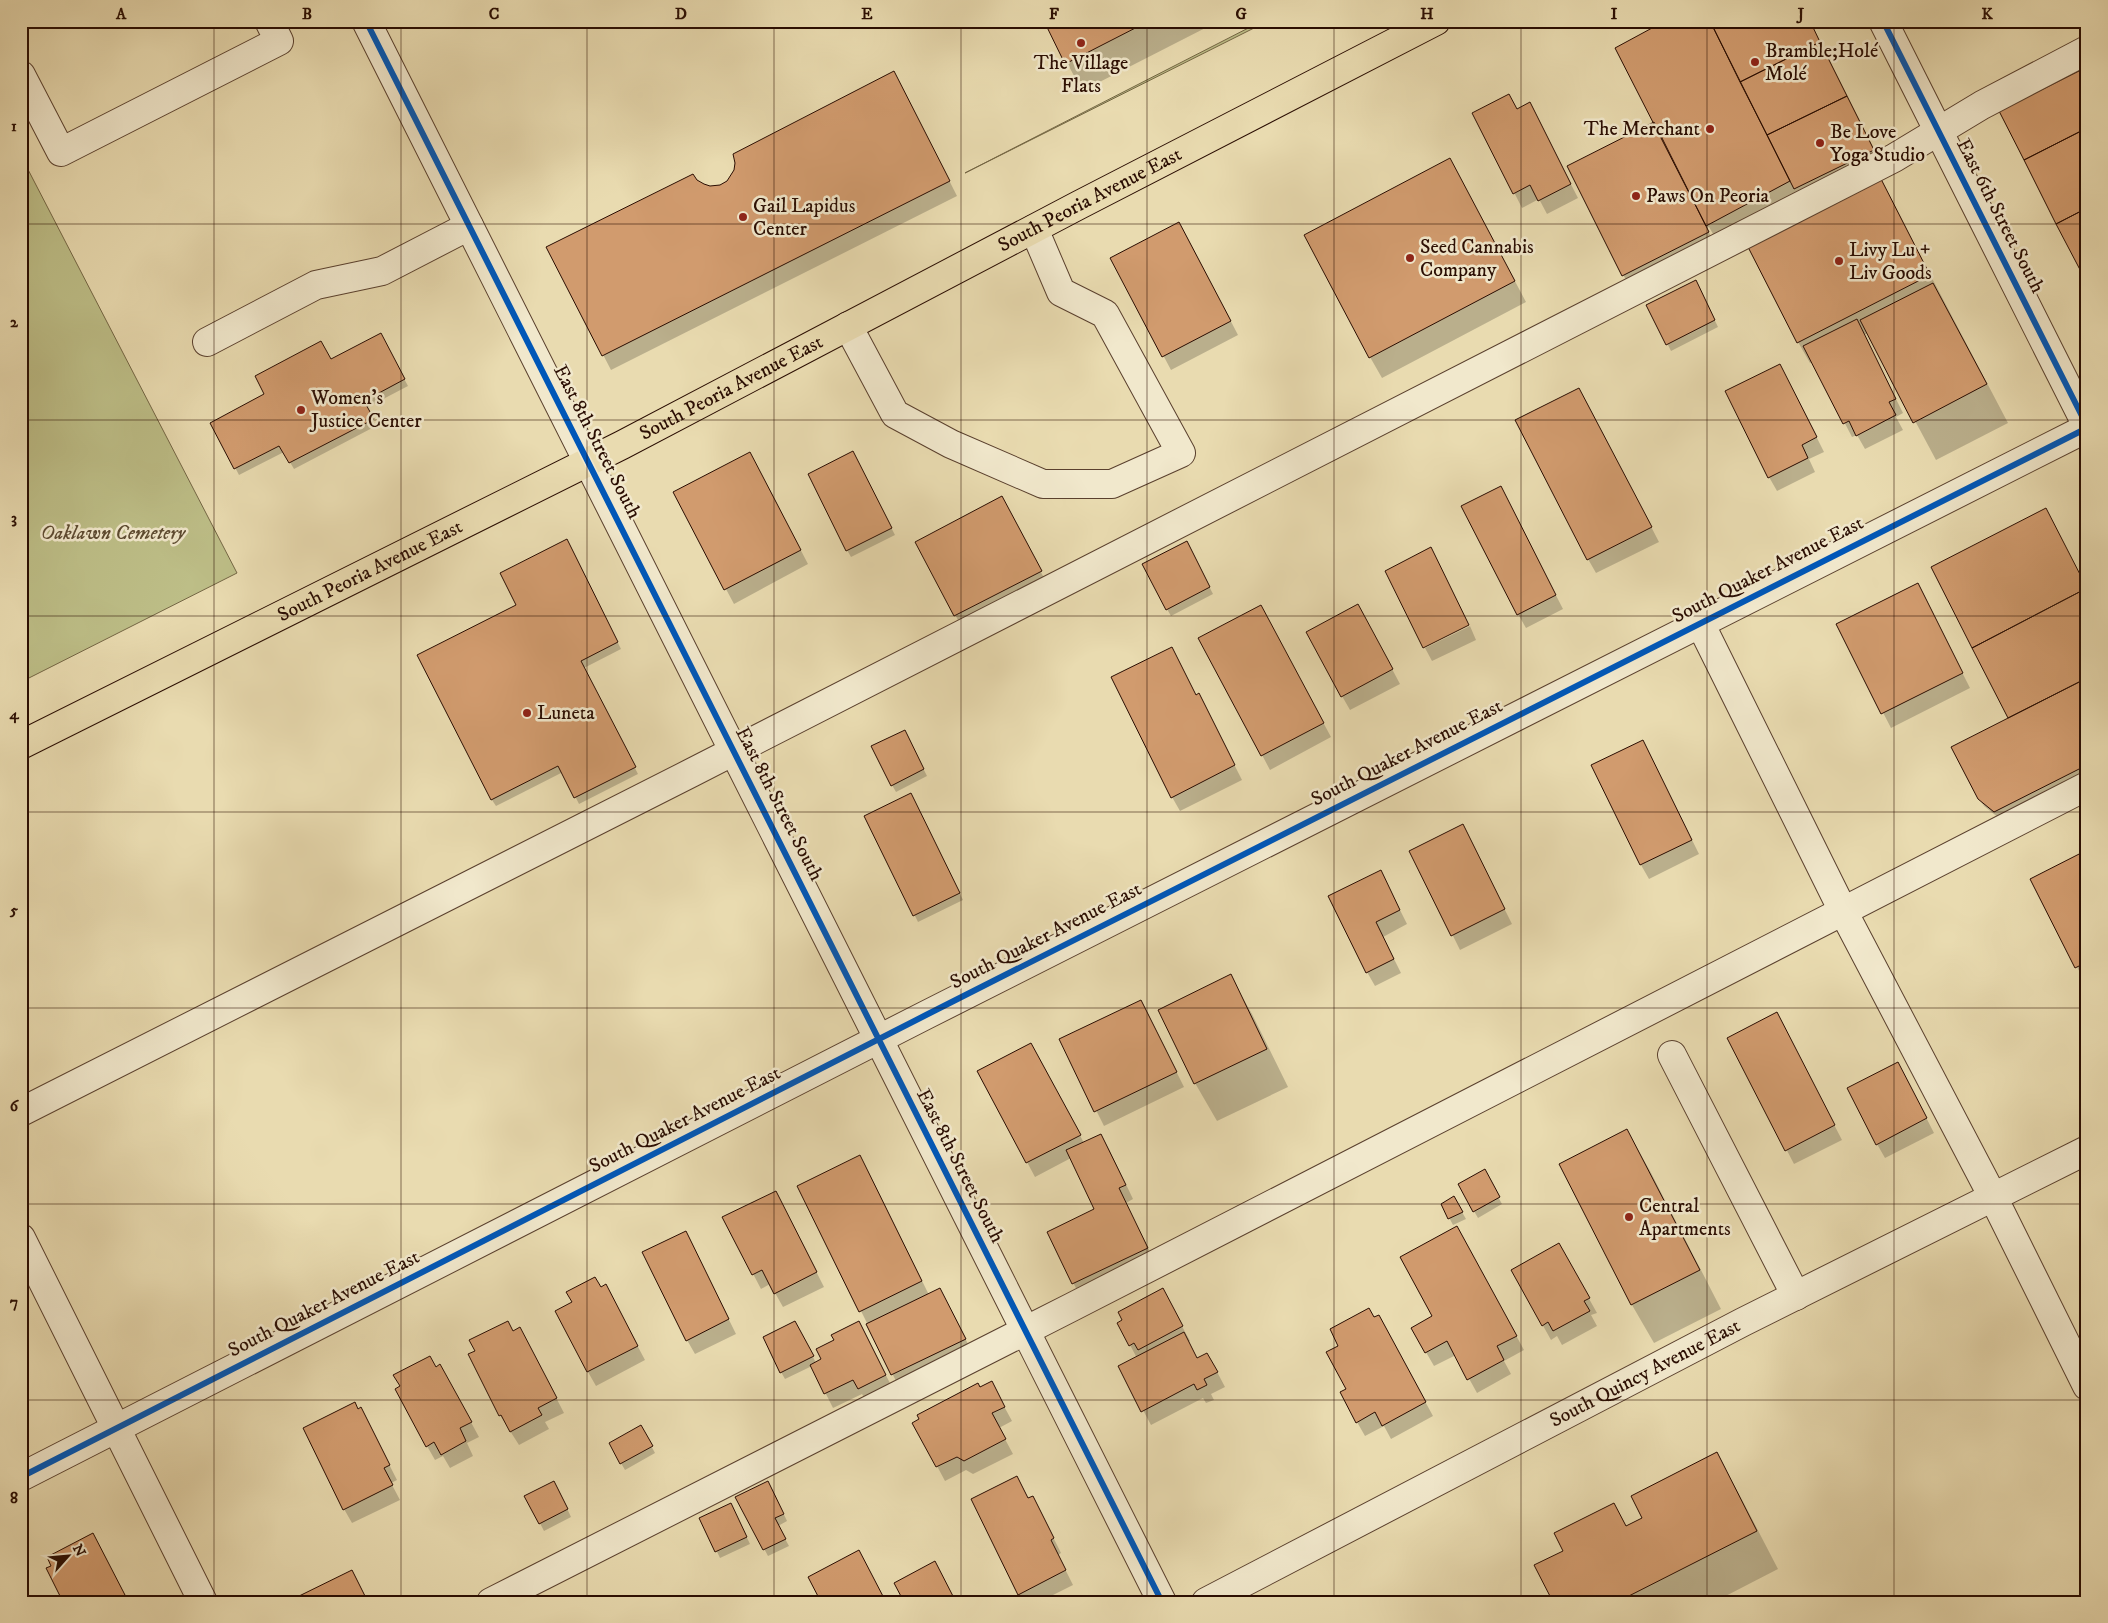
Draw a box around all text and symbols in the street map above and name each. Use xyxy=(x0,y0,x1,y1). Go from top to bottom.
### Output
text: A xyxy=(115,4,127,24)
text: B xyxy=(302,4,312,24)
text: C xyxy=(489,4,499,24)
text: D xyxy=(675,4,687,24)
text: E xyxy=(861,4,873,24)
text: F xyxy=(1049,4,1059,24)
text: G xyxy=(1235,4,1247,24)
text: H xyxy=(1420,4,1434,24)
text: I xyxy=(1611,4,1618,24)
text: J xyxy=(1796,4,1805,24)
text: K xyxy=(1981,4,1993,24)
marker: The Village Flats xyxy=(1075,37,1087,49)
place label: Bramble;Holé Molé xyxy=(1765,39,1879,87)
place label: The Village Flats xyxy=(1034,51,1128,99)
marker: Bramble;Holé Molé xyxy=(1749,56,1761,68)
text: 1 xyxy=(11,116,17,136)
place label: The Merchant xyxy=(1584,117,1700,142)
place label: Be Love Yoga Studio xyxy=(1830,120,1925,168)
marker: The Merchant xyxy=(1704,123,1716,135)
street label: East 6th Street South xyxy=(1950,135,2050,298)
marker: Be Love Yoga Studio xyxy=(1814,137,1826,149)
street label: South Peoria Avenue East xyxy=(994,142,1186,258)
place label: Paws On Peoria xyxy=(1646,184,1770,209)
marker: Paws On Peoria xyxy=(1630,190,1642,202)
place label: Gail Lapidus Center xyxy=(753,194,856,242)
marker: Gail Lapidus Center xyxy=(737,211,749,223)
place label: Seed Cannabis Company xyxy=(1420,235,1534,283)
place label: Livy Lu + Liv Goods xyxy=(1849,238,1932,286)
marker: Seed Cannabis Company xyxy=(1404,252,1416,264)
marker: Livy Lu + Liv Goods xyxy=(1833,255,1845,267)
text: 2 xyxy=(10,312,19,332)
street label: South Peoria Avenue East xyxy=(635,329,827,446)
street label: East 8th Street South xyxy=(547,361,647,524)
place label: Women's Justice Center xyxy=(309,386,422,434)
marker: Women's Justice Center xyxy=(295,404,307,416)
text: 3 xyxy=(11,508,17,528)
street label: South Quaker Avenue East xyxy=(1668,511,1868,629)
street label: South Peoria Avenue East xyxy=(273,514,467,627)
park label: Oaklawn Cemetery xyxy=(41,521,186,546)
street label: South Quaker Avenue East xyxy=(1307,694,1507,812)
place label: Luneta xyxy=(537,701,595,726)
text: 4 xyxy=(8,704,19,724)
marker: Luneta xyxy=(521,707,533,719)
street label: East 8th Street South xyxy=(729,723,829,886)
street label: South Quaker Avenue East xyxy=(946,877,1146,995)
text: 5 xyxy=(9,900,18,920)
street label: South Quaker Avenue East xyxy=(585,1061,785,1179)
street label: East 8th Street South xyxy=(910,1085,1010,1248)
text: 6 xyxy=(10,1096,20,1116)
place label: Central Apartments xyxy=(1639,1194,1731,1242)
marker: Central Apartments xyxy=(1623,1211,1635,1223)
street label: South Quaker Avenue East xyxy=(224,1245,424,1363)
text: 7 xyxy=(10,1292,18,1312)
street label: South Quincy Avenue East xyxy=(1545,1313,1744,1433)
text: 8 xyxy=(10,1488,18,1508)
north arrow xyxy=(42,1530,92,1580)
text: N xyxy=(68,1541,90,1560)

